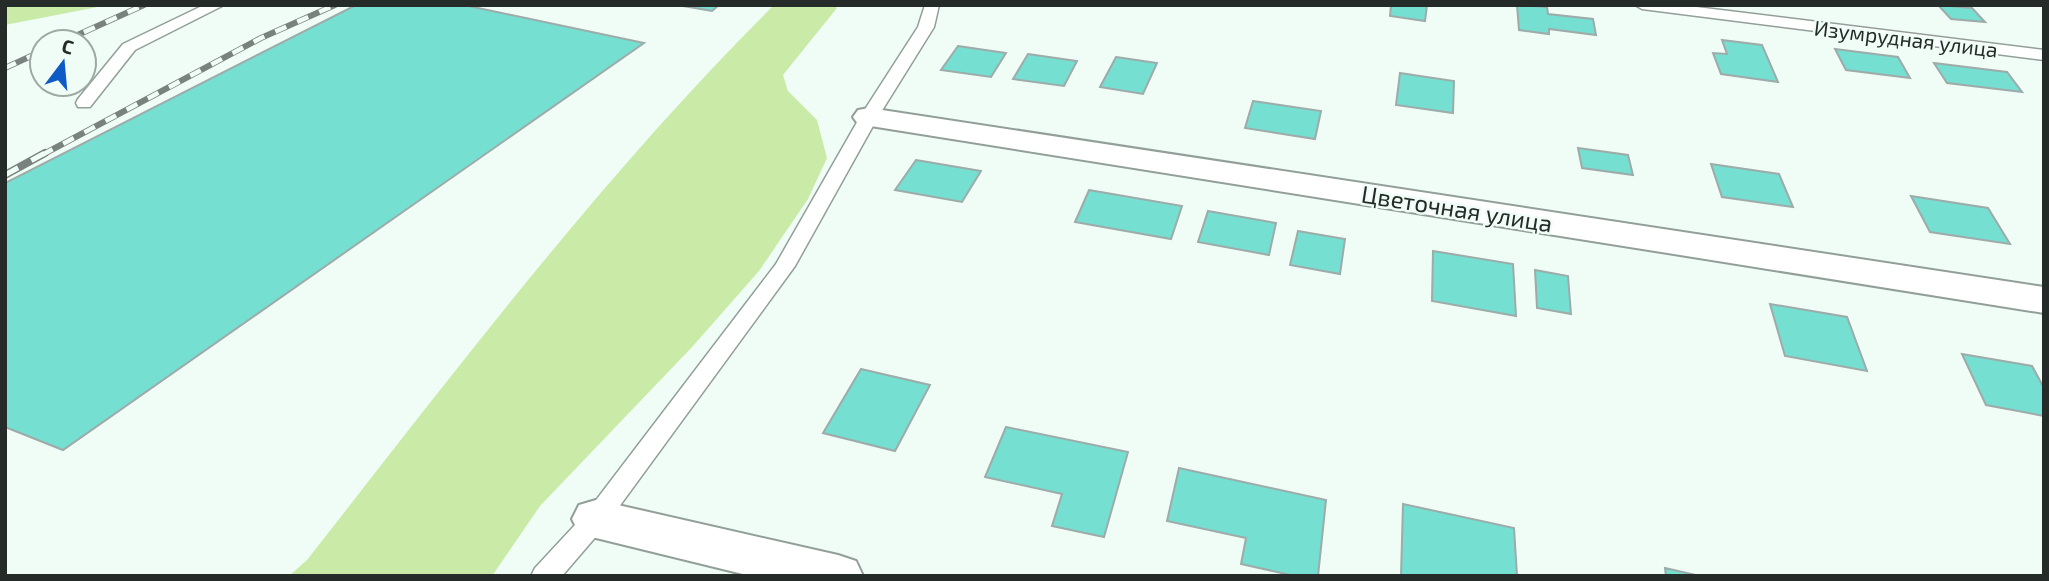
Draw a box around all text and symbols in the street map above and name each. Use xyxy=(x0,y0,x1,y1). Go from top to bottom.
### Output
street label: Изумрудная улица xyxy=(1813,14,1999,63)
north arrow xyxy=(28,28,98,98)
text: С xyxy=(59,34,76,59)
street label: Цветочная улица xyxy=(1359,179,1555,238)

